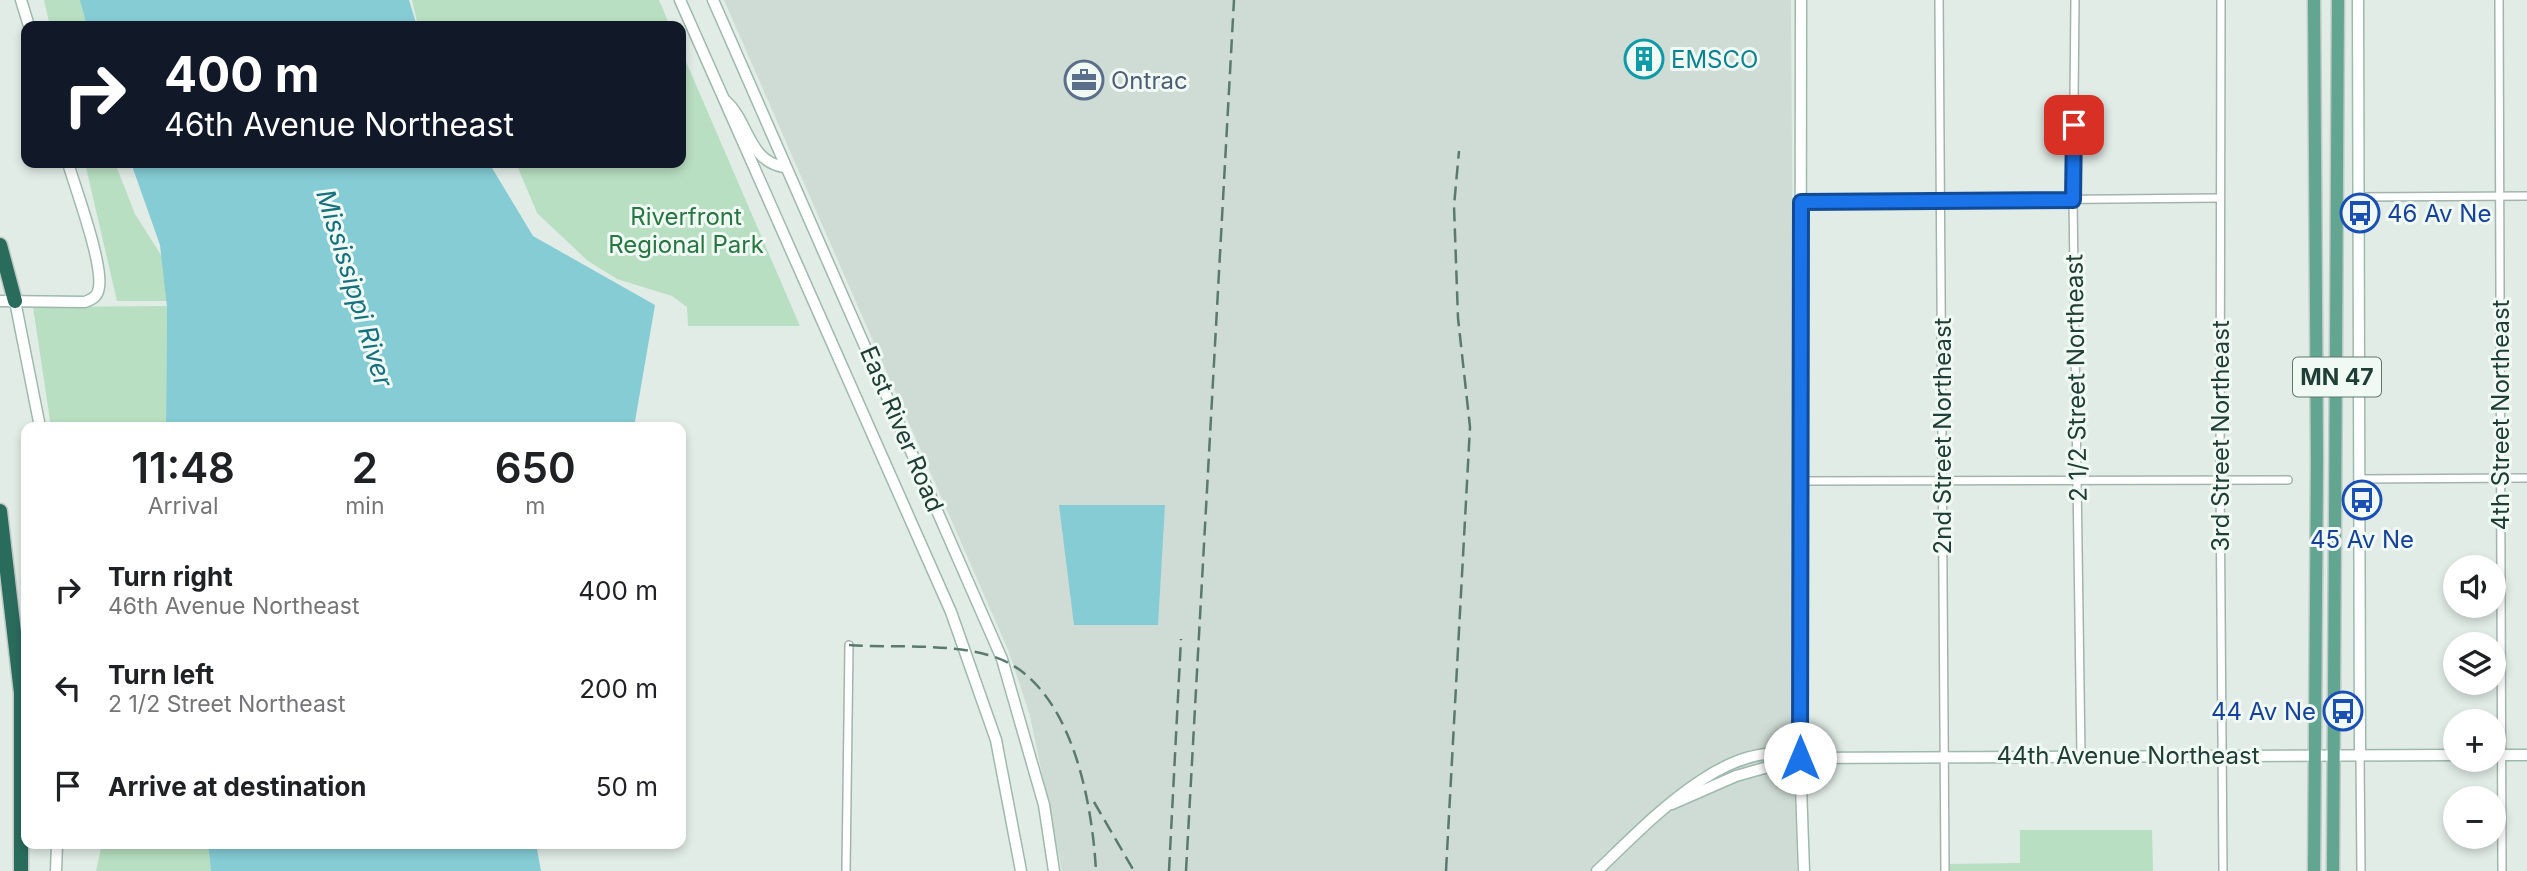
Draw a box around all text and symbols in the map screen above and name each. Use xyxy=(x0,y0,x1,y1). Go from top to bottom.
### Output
building icon: EMSCO xyxy=(1623,38,1665,80)
text: 400 m xyxy=(164,45,320,104)
place label: EMSCO xyxy=(1671,45,1758,74)
icon: right xyxy=(49,49,140,140)
office icon: Ontrac xyxy=(1063,59,1105,101)
place label: Ontrac xyxy=(1111,66,1188,95)
pin xyxy=(2044,95,2104,155)
text: 46th Avenue Northeast xyxy=(164,105,514,144)
icon: arrive xyxy=(2055,106,2093,144)
water label: Mississippi River xyxy=(310,186,400,392)
bus stop icon: 46 Av Ne xyxy=(2339,192,2381,234)
place label: 46 Av Ne xyxy=(2387,199,2491,228)
park label: Riverfront Regional Park xyxy=(608,202,764,259)
street label: 2 1/2 Street Northeast xyxy=(2059,254,2093,502)
street label: 4th Street Northeast xyxy=(2486,299,2515,530)
street label: 2nd Street Northeast xyxy=(1928,317,1957,554)
street label: 3rd Street Northeast xyxy=(2206,320,2235,552)
street label: East River Road xyxy=(854,342,950,516)
road number: MN 47 xyxy=(2293,358,2381,396)
text: 11:48 xyxy=(131,442,235,493)
text: 2 xyxy=(352,442,378,493)
text: 650 xyxy=(495,442,576,493)
bus stop icon: 45 Av Ne xyxy=(2341,479,2383,521)
text: Arrival xyxy=(148,492,219,520)
text: min xyxy=(345,492,385,520)
text: m xyxy=(525,492,545,520)
place label: 45 Av Ne xyxy=(2310,525,2414,554)
map controls xyxy=(2443,555,2506,849)
button: sound xyxy=(2443,555,2506,618)
text: Turn right xyxy=(108,561,233,592)
icon: right xyxy=(49,571,87,609)
text: 400 m xyxy=(578,575,658,606)
text: 46th Avenue Northeast xyxy=(108,592,359,620)
button: layers xyxy=(2443,632,2506,695)
text: Turn left xyxy=(108,659,214,690)
icon: left xyxy=(49,669,87,707)
text: 200 m xyxy=(579,673,658,704)
text: 2 1/2 Street Northeast xyxy=(108,690,345,718)
bus stop icon: 44 Av Ne xyxy=(2322,690,2364,732)
place label: 44 Av Ne xyxy=(2211,697,2316,726)
button: + xyxy=(2443,709,2506,772)
position arrow xyxy=(1763,721,1837,795)
street label: 44th Avenue Northeast xyxy=(1996,741,2260,770)
icon: arrive xyxy=(49,767,87,805)
text: Arrive at destination xyxy=(108,771,367,802)
text: 50 m xyxy=(596,771,658,802)
button: − xyxy=(2443,786,2506,849)

